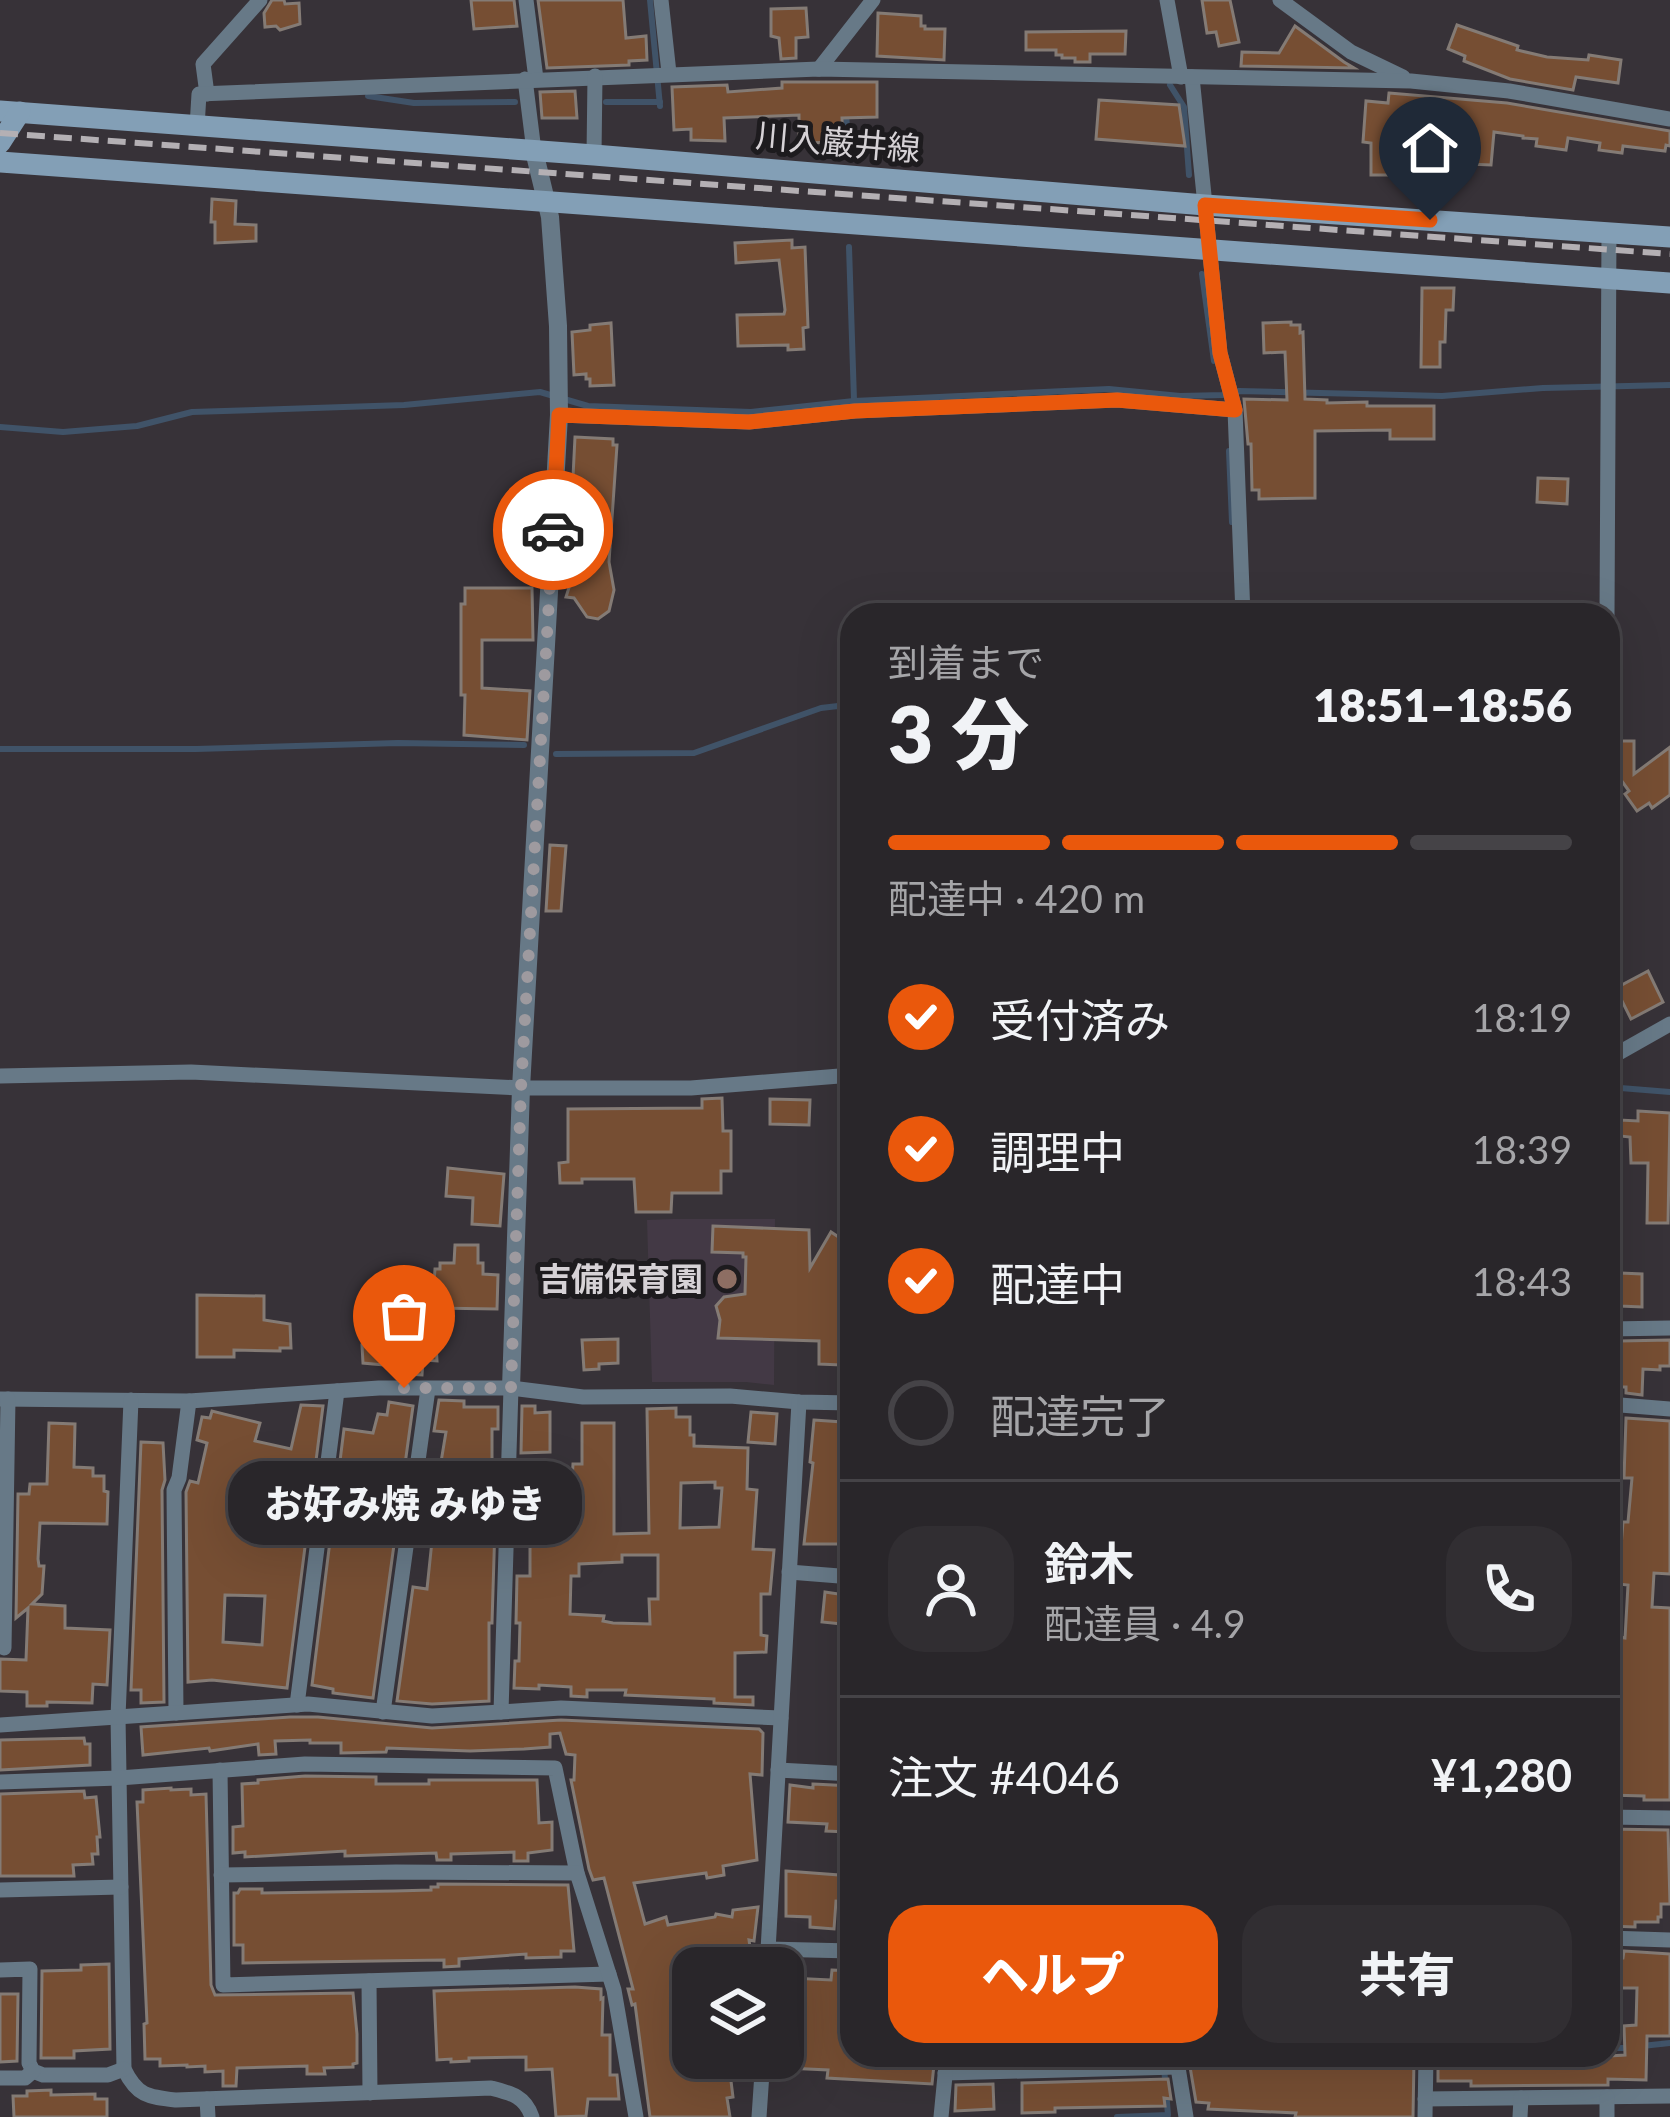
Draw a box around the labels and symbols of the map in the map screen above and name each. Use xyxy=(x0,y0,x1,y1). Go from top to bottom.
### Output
pin xyxy=(1379,97,1481,220)
street label: 川入巌井線 xyxy=(754,114,922,168)
courier xyxy=(493,470,613,590)
place label: 吉備保育園 xyxy=(538,1258,703,1298)
pin xyxy=(353,1265,455,1388)
marker: 吉備保育園 xyxy=(714,1266,740,1292)
callout: お好み焼 みゆき xyxy=(227,1460,581,1544)

